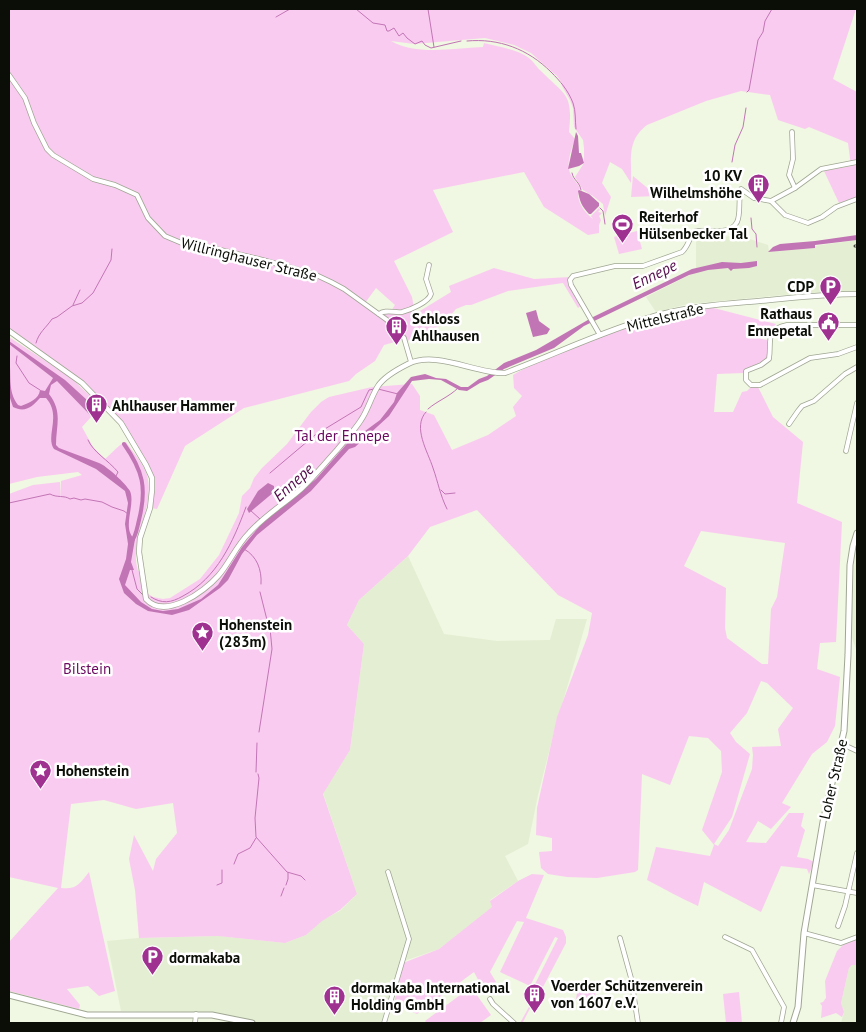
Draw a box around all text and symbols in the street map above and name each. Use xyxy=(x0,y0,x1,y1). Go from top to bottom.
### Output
place label: 10 KV Wilhelmshöhe xyxy=(650,166,743,202)
building icon: 10 KV Wilhelmshöhe xyxy=(746,172,770,203)
place label: Reiterhof Hülsenbecker Tal xyxy=(639,207,748,243)
sports icon: Reiterhof Hülsenbecker Tal xyxy=(611,213,635,244)
street label: Willringhauser Straße xyxy=(179,233,319,285)
water label: Ennepe xyxy=(628,254,680,293)
parking icon: CDP xyxy=(818,274,842,305)
place label: CDP xyxy=(787,277,814,296)
street label: Mittelstraße xyxy=(625,298,705,336)
place label: Rathaus Ennepetal xyxy=(747,304,813,340)
place label: Schloss Ahlhausen xyxy=(412,309,479,345)
public building icon: Rathaus Ennepetal xyxy=(816,310,840,341)
building icon: Schloss Ahlhausen xyxy=(384,315,408,346)
building icon: Ahlhauser Hammer xyxy=(84,393,108,424)
place label: Ahlhauser Hammer xyxy=(112,396,235,415)
park label: Tal der Ennepe xyxy=(294,426,390,445)
water label: Ennepe xyxy=(269,458,318,505)
place label: Hohenstein (283m) xyxy=(219,615,292,651)
place icon: Hohenstein (283m) xyxy=(191,621,215,652)
park label: Bilstein xyxy=(63,659,111,678)
street label: Loher Straße xyxy=(815,737,851,821)
place icon: Hohenstein xyxy=(28,758,52,789)
place label: Hohenstein xyxy=(56,761,129,780)
parking icon: dormakaba xyxy=(141,945,165,976)
place label: dormakaba xyxy=(169,948,240,967)
place label: Voerder Schützenverein von 1607 e.V. xyxy=(550,976,703,1012)
place label: dormakaba International Holding GmbH xyxy=(351,978,510,1014)
building icon: Voerder Schützenverein von 1607 e.V. xyxy=(523,982,547,1013)
building icon: dormakaba International Holding GmbH xyxy=(323,984,347,1015)

